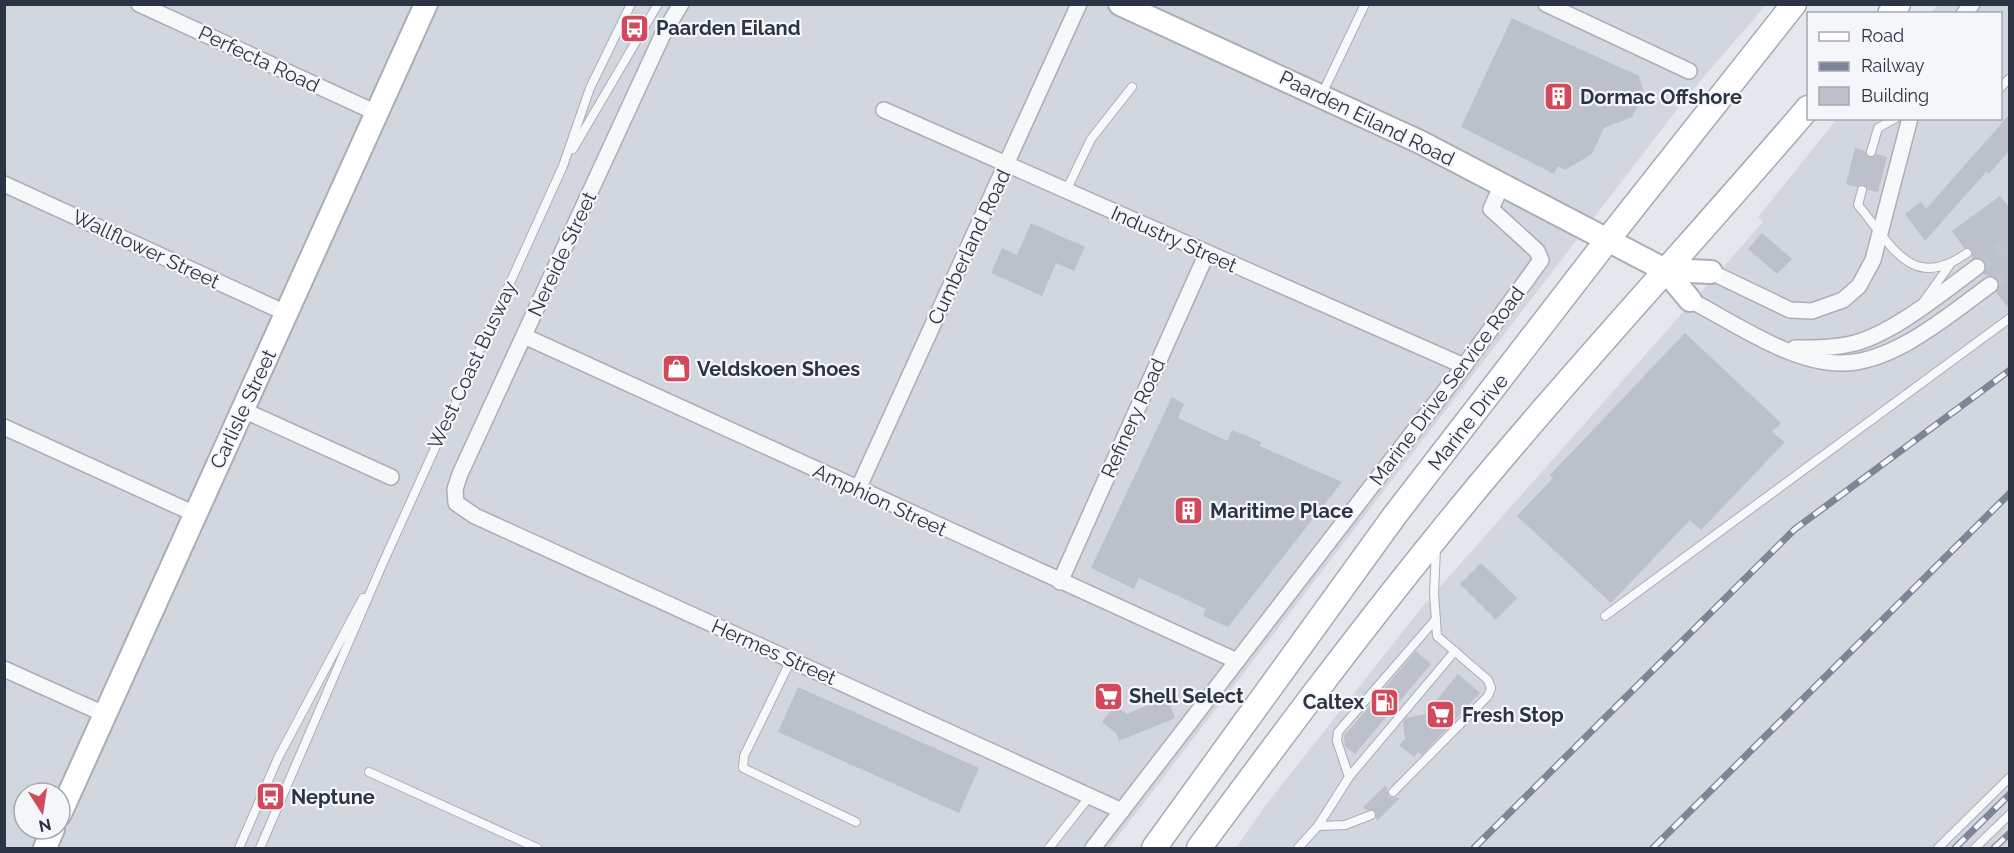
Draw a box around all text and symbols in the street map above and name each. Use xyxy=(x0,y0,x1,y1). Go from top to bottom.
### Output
bus stop icon: Paarden Eiland xyxy=(619,12,651,44)
legend xyxy=(1807,12,2002,120)
place label: Paarden Eiland xyxy=(656,16,801,40)
street label: Perfecta Road xyxy=(195,21,323,97)
text: Road xyxy=(1861,25,1904,46)
text: Railway xyxy=(1861,55,1925,76)
street label: Paarden Eiland Road xyxy=(1276,65,1458,171)
building icon: Dormac Offshore xyxy=(1543,81,1575,113)
place label: Dormac Offshore xyxy=(1580,85,1742,109)
text: Building xyxy=(1861,85,1929,106)
street label: Cumberland Road xyxy=(922,166,1016,328)
street label: Nereide Street xyxy=(523,188,601,320)
street label: Industry Street xyxy=(1107,201,1241,278)
street label: Wallflower Street xyxy=(69,204,224,294)
street label: West Coast Busway xyxy=(422,277,522,453)
street label: Marine Drive Service Road xyxy=(1364,282,1530,490)
street label: Carlisle Street xyxy=(205,345,281,472)
shop icon: Veldskoen Shoes xyxy=(660,353,692,385)
street label: Refinery Road xyxy=(1096,355,1170,481)
place label: Veldskoen Shoes xyxy=(697,357,860,381)
street label: Marine Drive xyxy=(1423,369,1513,475)
street label: Amphion Street xyxy=(810,459,951,542)
building icon: Maritime Place xyxy=(1173,495,1205,527)
place label: Maritime Place xyxy=(1210,499,1353,523)
street label: Hermes Street xyxy=(708,614,840,690)
supermarket icon: Shell Select xyxy=(1092,680,1124,712)
place label: Shell Select xyxy=(1129,684,1244,708)
fuel station icon: Caltex xyxy=(1369,686,1401,718)
place label: Caltex xyxy=(1303,690,1364,714)
supermarket icon: Fresh Stop xyxy=(1425,699,1457,731)
place label: Fresh Stop xyxy=(1462,703,1564,727)
north arrow xyxy=(12,781,72,841)
bus stop icon: Neptune xyxy=(254,781,286,813)
place label: Neptune xyxy=(291,785,375,809)
text: N xyxy=(37,815,53,836)

